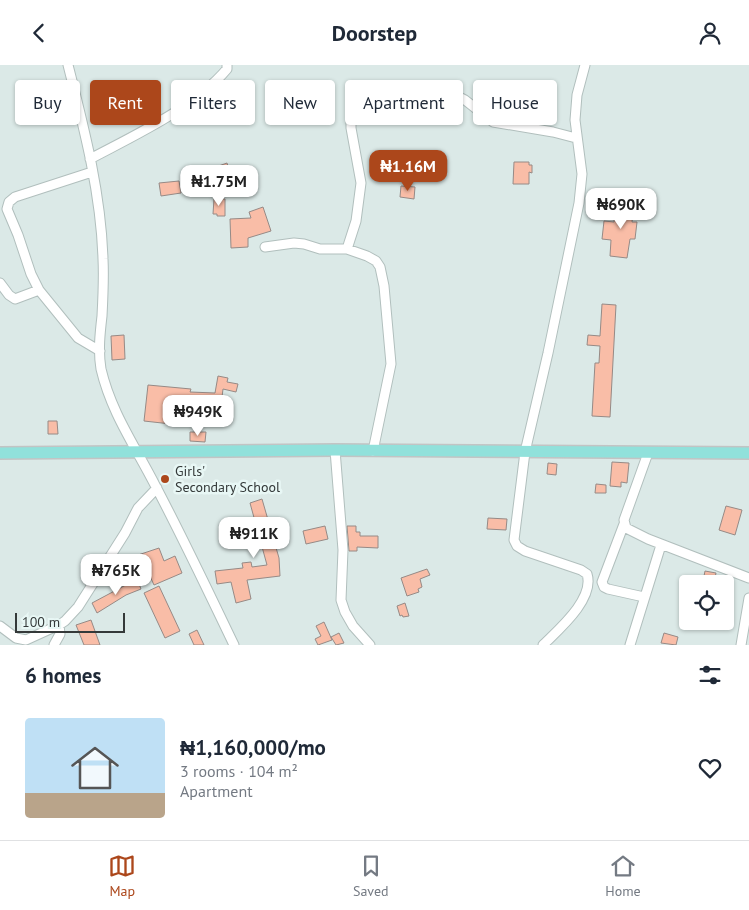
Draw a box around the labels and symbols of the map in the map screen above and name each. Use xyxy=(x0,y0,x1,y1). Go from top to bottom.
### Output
pin: ₦1.16M xyxy=(367,149,449,192)
pin: ₦1.75M xyxy=(178,165,260,207)
pin: ₦690K xyxy=(586,187,656,230)
pin: ₦949K xyxy=(163,395,233,437)
place label: Girls' Secondary School xyxy=(175,462,280,496)
marker: Girls' Secondary School xyxy=(159,473,171,485)
pin: ₦911K xyxy=(219,517,289,559)
pin: ₦765K xyxy=(81,553,151,596)
scale bar xyxy=(15,610,125,633)

